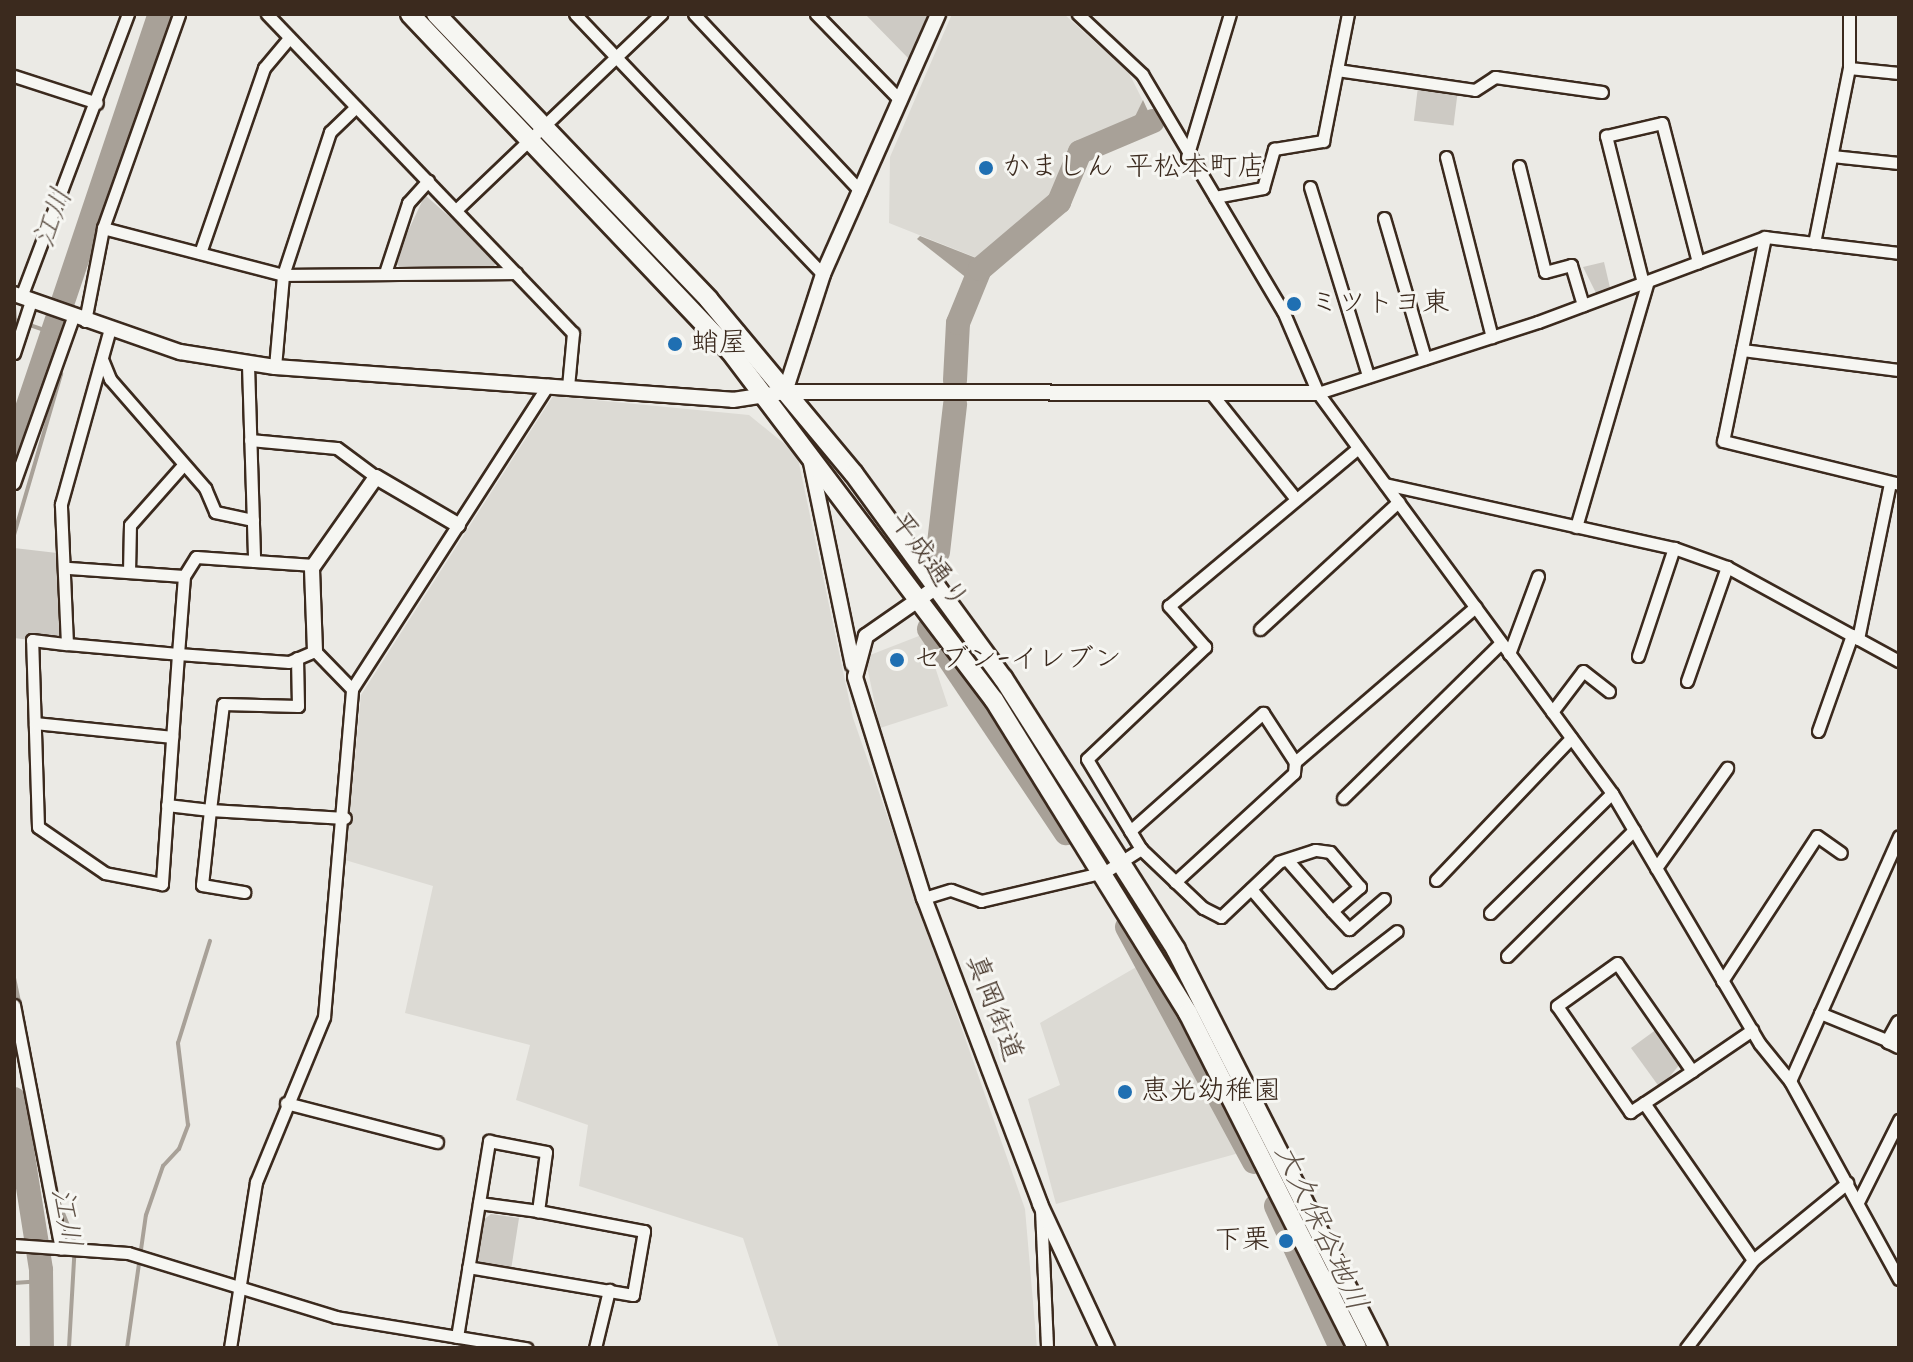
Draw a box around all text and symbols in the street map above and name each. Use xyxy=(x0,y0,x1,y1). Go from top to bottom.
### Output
place label: かましん 平松本町店 xyxy=(1002,151,1265,185)
marker: かましん 平松本町店 xyxy=(977,159,995,177)
water label: 江川 xyxy=(27,184,81,252)
place label: ミツトヨ東 xyxy=(1310,287,1450,321)
marker: ミツトヨ東 xyxy=(1285,295,1303,313)
place label: 蛸屋 xyxy=(691,327,747,361)
marker: 蛸屋 xyxy=(666,335,684,353)
street label: 平成通り xyxy=(881,506,975,616)
place label: セブン-イレブン xyxy=(913,643,1122,677)
marker: セブン-イレブン xyxy=(888,651,906,669)
street label: 真岡街道 xyxy=(957,950,1029,1066)
place label: 恵光幼稚園 xyxy=(1141,1075,1281,1109)
marker: 恵光幼稚園 xyxy=(1116,1083,1134,1101)
water label: 大久保谷地川 xyxy=(1266,1139,1374,1317)
water label: 江川 xyxy=(43,1186,87,1250)
place label: 下栗 xyxy=(1214,1224,1270,1258)
marker: 下栗 xyxy=(1277,1232,1295,1250)

